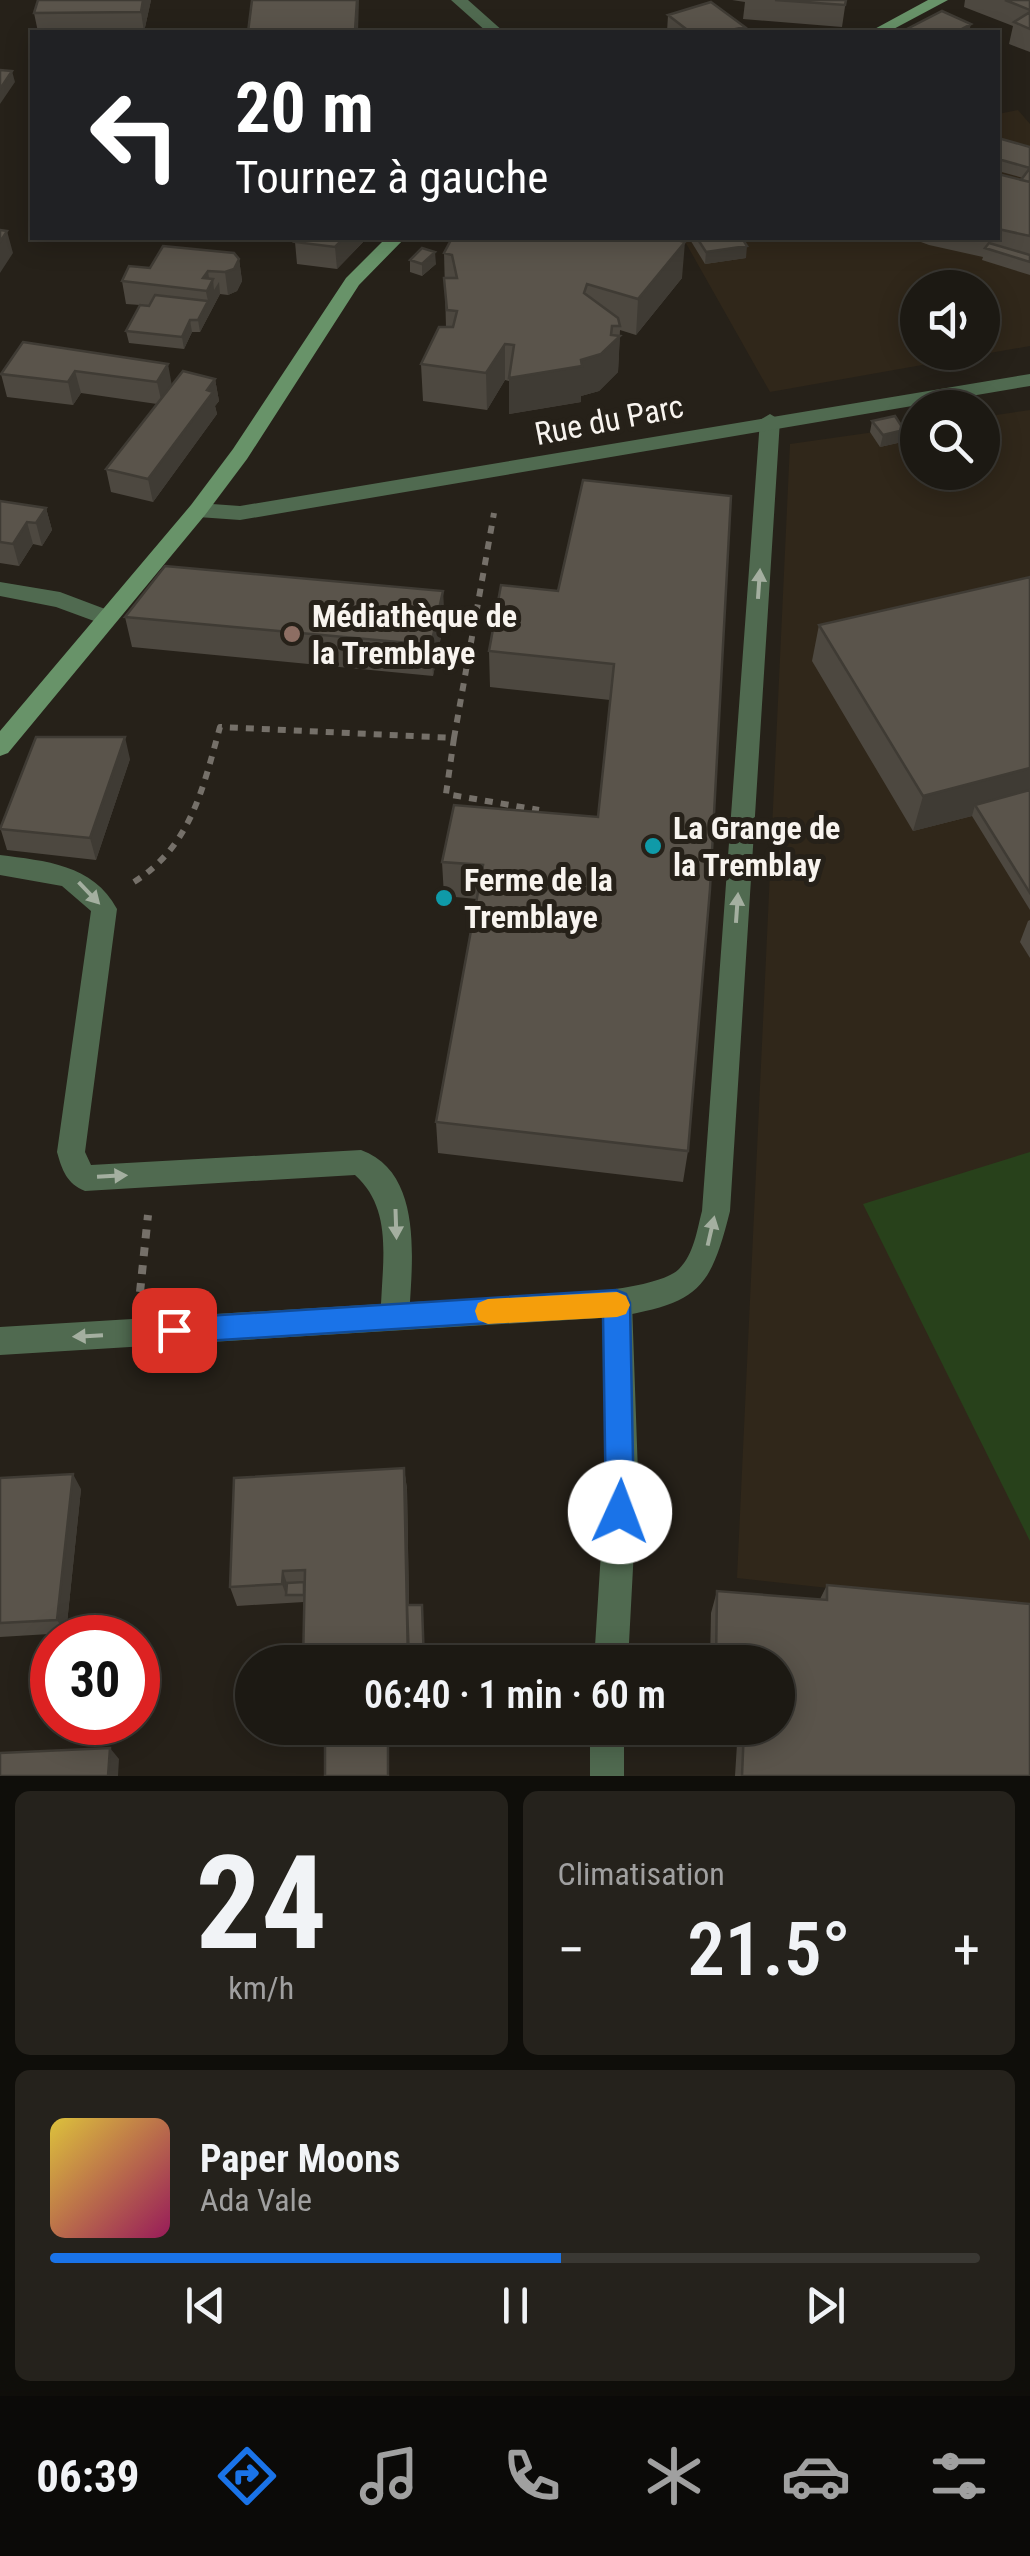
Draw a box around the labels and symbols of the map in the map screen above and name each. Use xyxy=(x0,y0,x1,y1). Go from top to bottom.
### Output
street label: Rue du Parc xyxy=(531,387,687,453)
one-way arrow xyxy=(751,567,767,599)
place label: Médiathèque de la Tremblaye xyxy=(312,597,517,672)
marker: Médiathèque de la Tremblaye xyxy=(281,623,303,645)
place label: La Grange de la Tremblay xyxy=(673,809,840,884)
marker: La Grange de la Tremblay xyxy=(642,835,664,857)
place label: Ferme de la Tremblaye xyxy=(464,861,613,936)
one-way arrow xyxy=(77,881,101,905)
marker: Ferme de la Tremblaye xyxy=(433,887,455,909)
one-way arrow xyxy=(729,891,745,923)
one-way arrow xyxy=(97,1168,129,1184)
one-way arrow xyxy=(388,1209,404,1241)
one-way arrow xyxy=(704,1216,719,1247)
pin xyxy=(132,1288,217,1373)
one-way arrow xyxy=(71,1328,103,1344)
position arrow xyxy=(568,1460,672,1564)
speed limit sign: 30 xyxy=(30,1615,160,1745)

